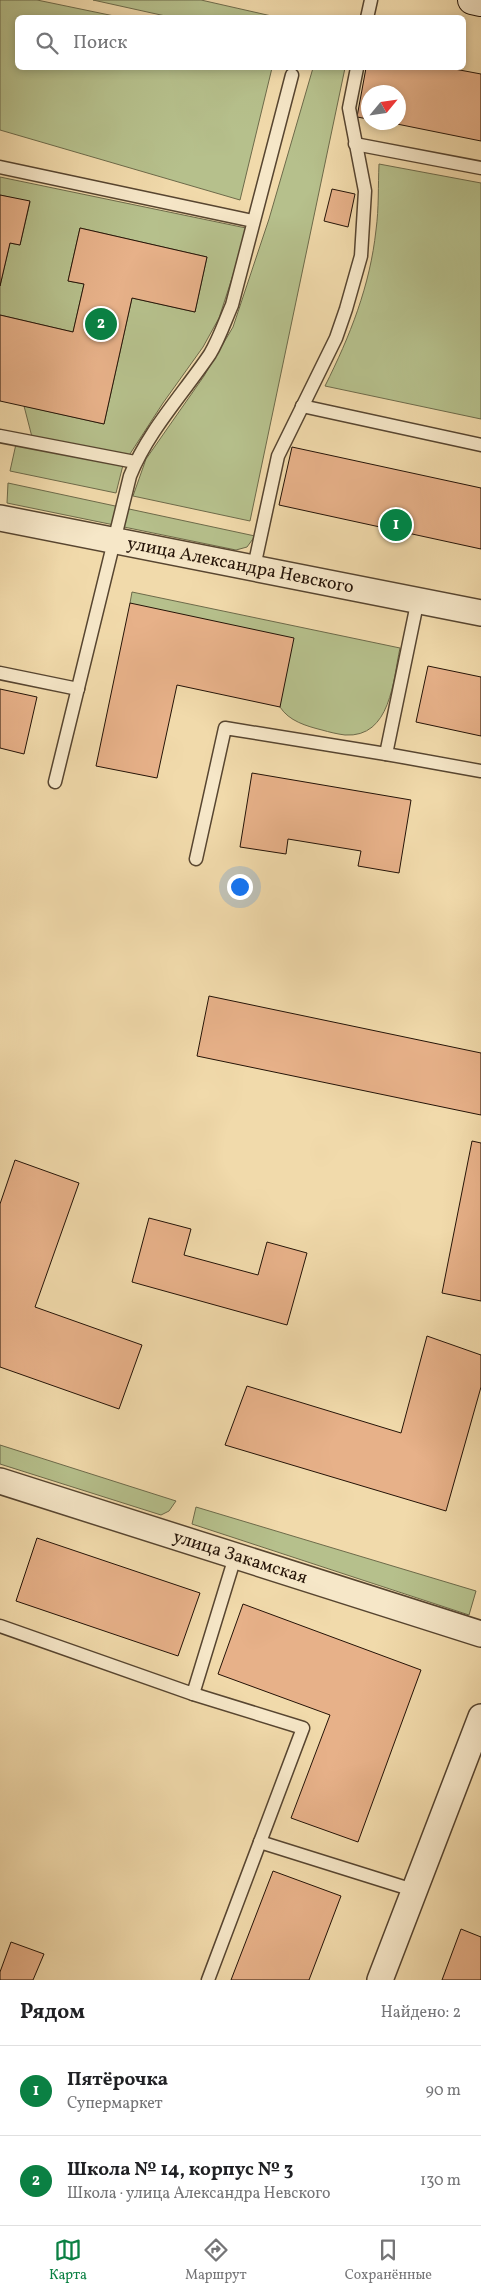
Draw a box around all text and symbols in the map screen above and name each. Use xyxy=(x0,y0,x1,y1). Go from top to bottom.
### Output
search box xyxy=(15,15,466,70)
icon: search xyxy=(33,29,61,57)
text: Поиск xyxy=(73,30,127,56)
north arrow xyxy=(361,85,406,130)
pin: 2 xyxy=(85,305,117,343)
pin: 1 xyxy=(380,506,412,544)
street label: улица Александра Невского xyxy=(125,531,356,600)
your location xyxy=(227,874,253,900)
street label: улица Закамская xyxy=(170,1524,311,1591)
text: Рядом xyxy=(20,1998,85,2027)
text: Найдено: 2 xyxy=(381,2002,461,2024)
text: Пятёрочка xyxy=(67,2067,168,2093)
text: 1 xyxy=(33,2080,39,2102)
text: 90 m xyxy=(425,2080,461,2102)
text: Супермаркет xyxy=(67,2093,163,2115)
text: Школа № 14, корпус № 3 xyxy=(67,2157,293,2183)
text: 2 xyxy=(32,2170,40,2192)
text: 130 m xyxy=(420,2170,461,2192)
text: Школа · улица Александра Невского xyxy=(67,2183,331,2205)
tab: Карта xyxy=(49,2236,87,2285)
tab: Маршрут xyxy=(185,2236,247,2285)
tab: Сохранённые xyxy=(345,2236,432,2285)

